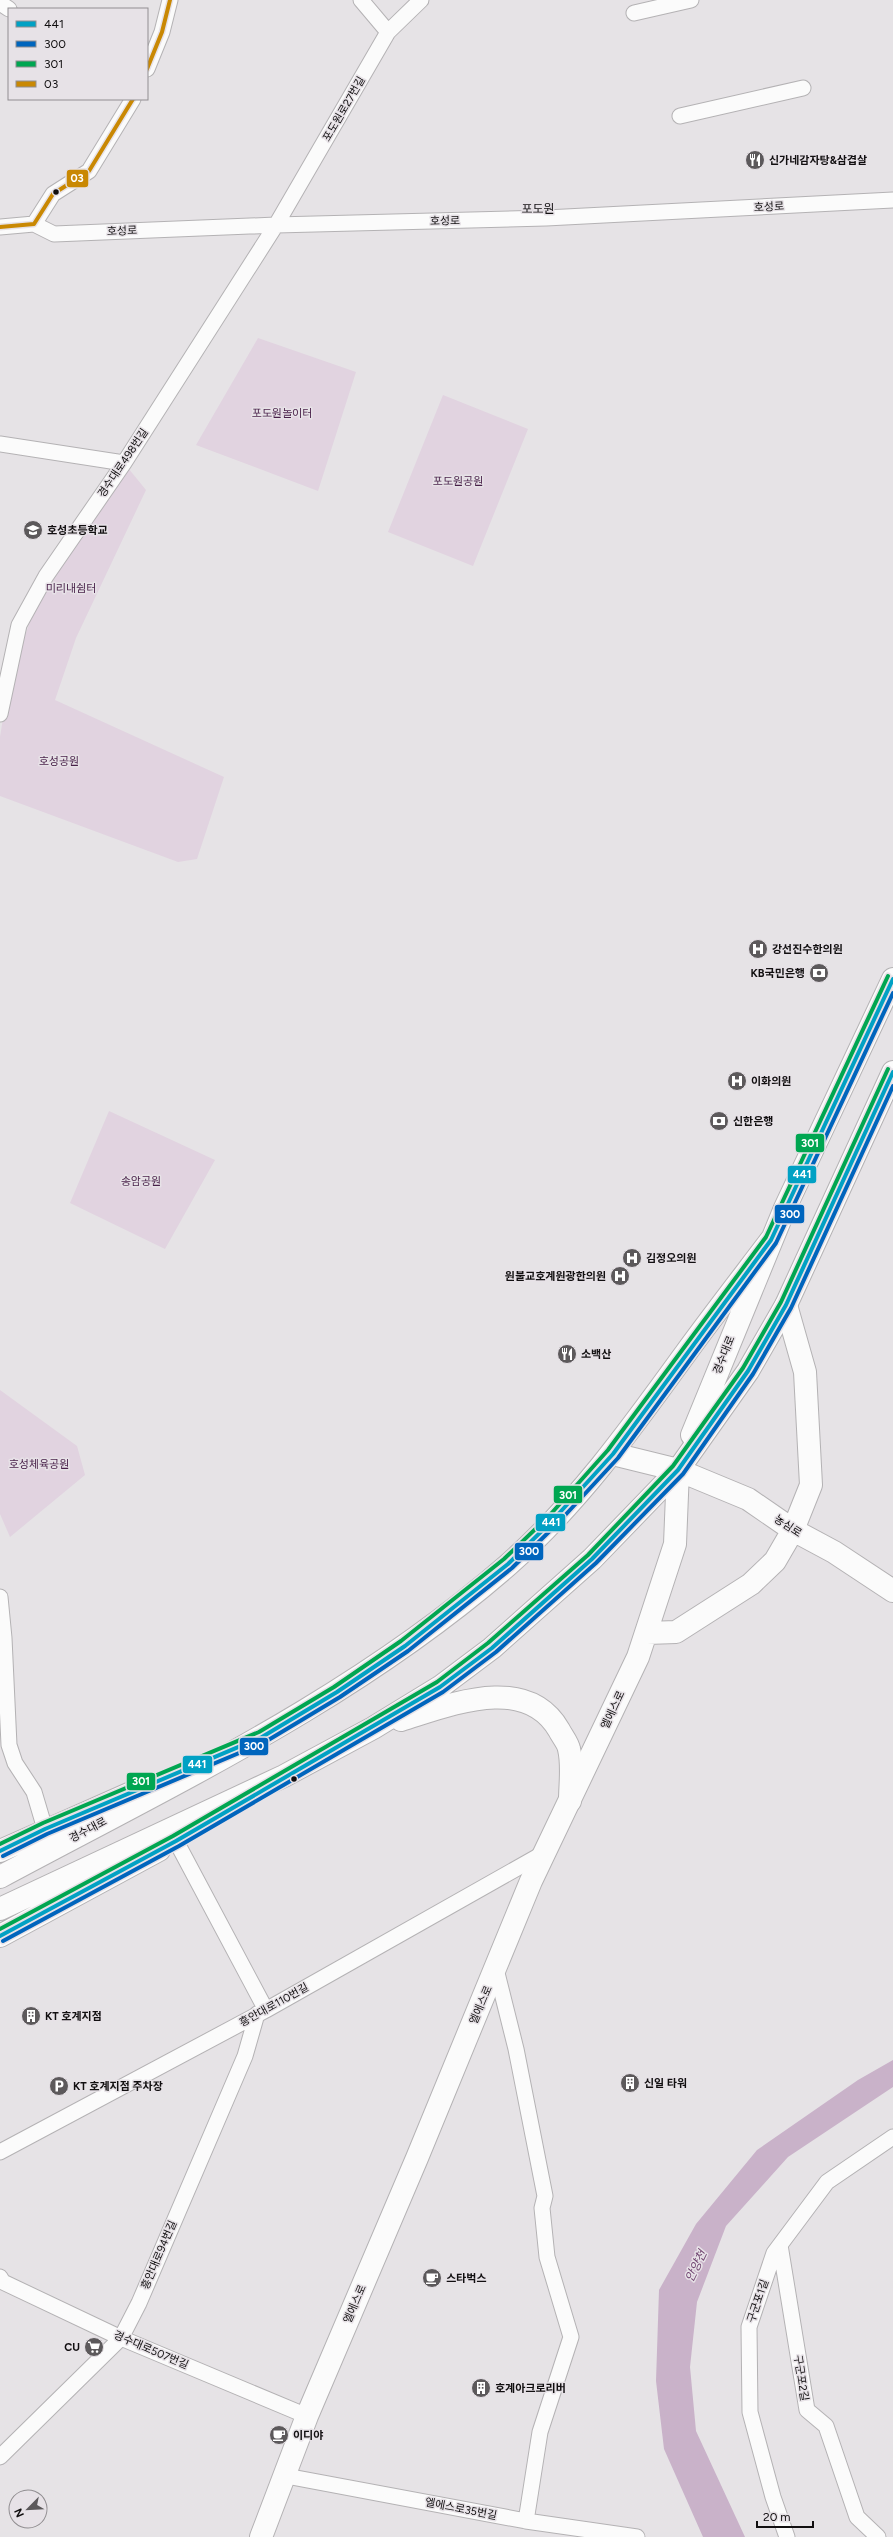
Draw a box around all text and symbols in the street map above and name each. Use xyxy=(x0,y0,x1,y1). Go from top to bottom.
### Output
legend xyxy=(8,8,148,100)
text: 441 xyxy=(44,17,64,31)
text: 300 xyxy=(44,37,66,51)
text: 301 xyxy=(44,57,63,71)
street label: 포도원로27번길 xyxy=(320,74,368,144)
text: 03 xyxy=(44,77,58,91)
restaurant icon: 신가네감자탕&삼겹살 xyxy=(744,149,766,171)
place label: 신가네감자탕&삼겹살 xyxy=(769,154,867,167)
line badge: 03 xyxy=(66,169,89,188)
text: 03 xyxy=(70,172,84,185)
unlabelled marker xyxy=(51,187,61,197)
street label: 호성로 xyxy=(753,200,785,214)
district label: 포도원 xyxy=(521,202,555,216)
street label: 호성로 xyxy=(430,214,460,228)
street label: 호성로 xyxy=(107,224,137,238)
park label: 포도원놀이터 xyxy=(252,407,312,420)
street label: 경수대로498번길 xyxy=(95,426,151,500)
park label: 포도원공원 xyxy=(433,475,483,488)
school or university icon: 호성초등학교 xyxy=(22,519,44,541)
place label: 호성초등학교 xyxy=(47,524,108,537)
park label: 미리내쉼터 xyxy=(46,582,96,595)
park label: 호성공원 xyxy=(39,755,79,768)
hospital icon: 강선진수한의원 xyxy=(747,938,769,960)
place label: 강선진수한의원 xyxy=(772,943,843,956)
bank icon: KB국민은행 xyxy=(808,962,830,984)
place label: KB국민은행 xyxy=(750,967,805,980)
hospital icon: 이화의원 xyxy=(726,1070,748,1092)
place label: 이화의원 xyxy=(751,1075,791,1088)
bank icon: 신한은행 xyxy=(708,1110,730,1132)
place label: 신한은행 xyxy=(733,1115,773,1128)
line badge: 301 xyxy=(795,1133,825,1153)
text: 301 xyxy=(801,1137,819,1150)
line badge: 441 xyxy=(787,1165,817,1184)
text: 441 xyxy=(793,1168,811,1181)
park label: 송암공원 xyxy=(121,1175,161,1188)
line badge: 300 xyxy=(774,1204,805,1224)
text: 300 xyxy=(780,1208,800,1221)
hospital icon: 김정오의원 xyxy=(621,1247,643,1269)
place label: 김정오의원 xyxy=(646,1252,697,1265)
hospital icon: 원불교호계원광한의원 xyxy=(609,1265,631,1287)
place label: 원불교호계원광한의원 xyxy=(505,1270,606,1283)
street label: 경수대로 xyxy=(710,1334,738,1376)
restaurant icon: 소백산 xyxy=(556,1343,578,1365)
place label: 소백산 xyxy=(581,1348,611,1361)
park label: 호성체육공원 xyxy=(9,1458,69,1471)
line badge: 301 xyxy=(553,1485,583,1504)
text: 301 xyxy=(559,1489,577,1502)
street label: 농심로 xyxy=(772,1512,804,1540)
line badge: 441 xyxy=(535,1513,566,1532)
text: 441 xyxy=(542,1516,560,1529)
line badge: 300 xyxy=(514,1542,544,1561)
text: 300 xyxy=(519,1545,539,1558)
street label: 엘에스로 xyxy=(599,1689,627,1731)
line badge: 300 xyxy=(239,1737,269,1756)
text: 300 xyxy=(244,1740,264,1753)
line badge: 441 xyxy=(182,1755,213,1774)
text: 441 xyxy=(188,1758,206,1771)
line badge: 301 xyxy=(126,1772,156,1791)
unlabelled marker xyxy=(289,1774,299,1784)
text: 301 xyxy=(132,1775,150,1788)
street label: 경수대로 xyxy=(67,1815,109,1845)
street label: 흥안대로110번길 xyxy=(237,1981,311,2029)
street label: 엘에스로 xyxy=(467,1984,495,2026)
building icon: KT 호계지점 xyxy=(20,2005,42,2027)
place label: KT 호계지점 xyxy=(45,2010,102,2023)
building icon: 신일 타워 xyxy=(619,2072,641,2094)
parking icon: KT 호계지점 주차장 xyxy=(48,2075,70,2097)
place label: 신일 타워 xyxy=(644,2077,687,2090)
place label: KT 호계지점 주차장 xyxy=(73,2080,163,2093)
street label: 흥안대로94번길 xyxy=(139,2219,179,2291)
water label: 안양천 xyxy=(682,2246,710,2284)
cafe icon: 스타벅스 xyxy=(421,2267,443,2289)
place label: 스타벅스 xyxy=(446,2272,486,2285)
street label: 구군포1길 xyxy=(745,2278,771,2324)
street label: 엘에스로 xyxy=(341,2283,369,2325)
street label: 경수대로507번길 xyxy=(112,2328,190,2372)
supermarket icon: CU xyxy=(83,2336,105,2358)
place label: CU xyxy=(64,2341,80,2354)
street label: 구군포2길 xyxy=(791,2354,811,2402)
building icon: 호계아크로리버 xyxy=(470,2377,492,2399)
place label: 호계아크로리버 xyxy=(495,2382,566,2395)
cafe icon: 이디야 xyxy=(268,2424,290,2446)
place label: 이디야 xyxy=(293,2429,323,2442)
north arrow xyxy=(8,2489,48,2529)
street label: 엘에스로35번길 xyxy=(424,2496,498,2522)
scale bar xyxy=(757,2503,813,2529)
text: N xyxy=(12,2506,27,2519)
text: 20 m xyxy=(763,2510,791,2524)

